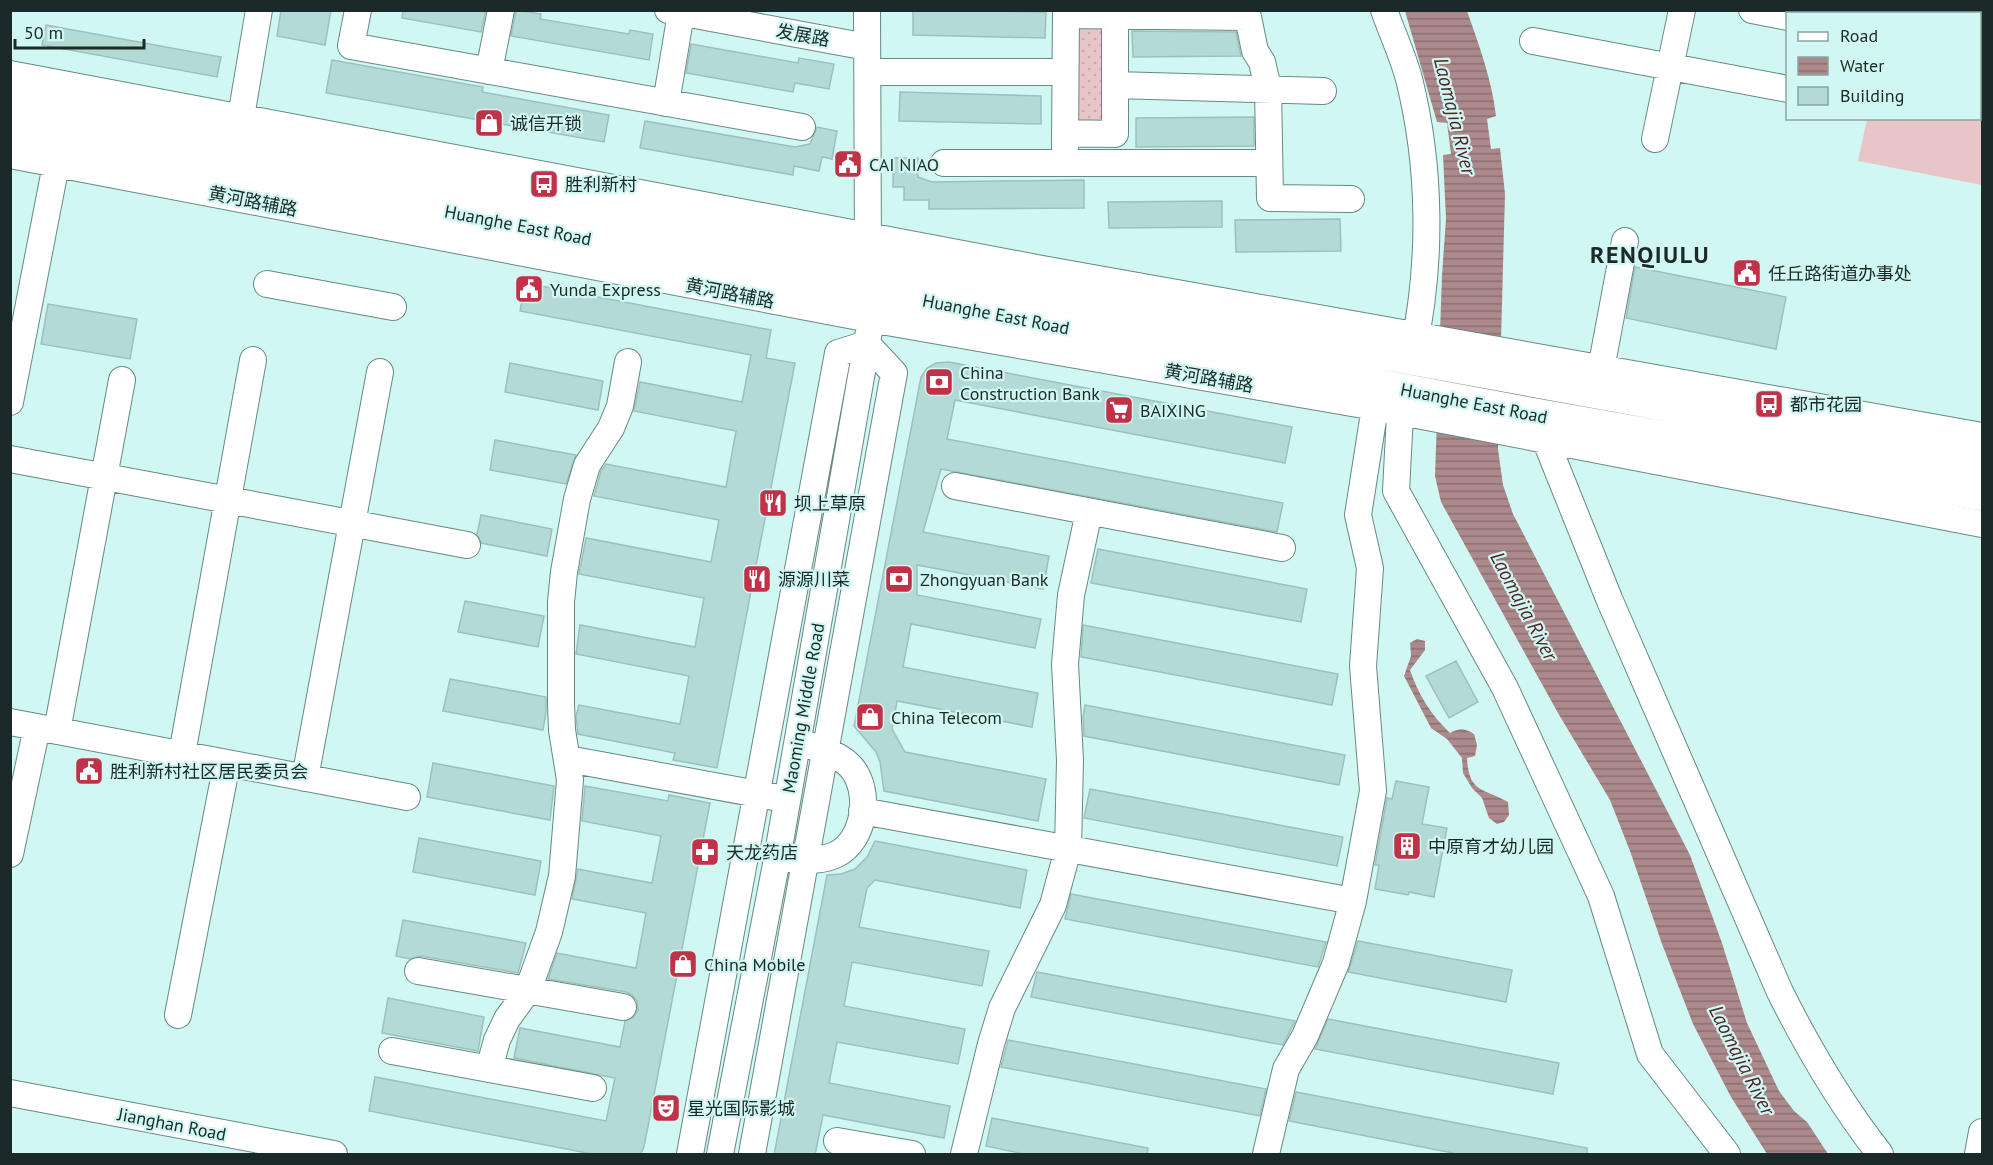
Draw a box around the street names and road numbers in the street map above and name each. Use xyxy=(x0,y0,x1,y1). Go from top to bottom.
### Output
street label: 发展路 xyxy=(774,19,832,51)
street label: 黄河路辅路 xyxy=(207,181,299,221)
street label: Huanghe East Road xyxy=(443,199,593,251)
street label: 黄河路辅路 xyxy=(684,273,776,313)
street label: Huanghe East Road xyxy=(921,288,1071,340)
street label: 黄河路辅路 xyxy=(1163,359,1255,397)
street label: Huanghe East Road xyxy=(1399,377,1549,429)
street label: Maoming Middle Road xyxy=(777,621,829,795)
street label: Jianghan Road xyxy=(115,1102,228,1146)

